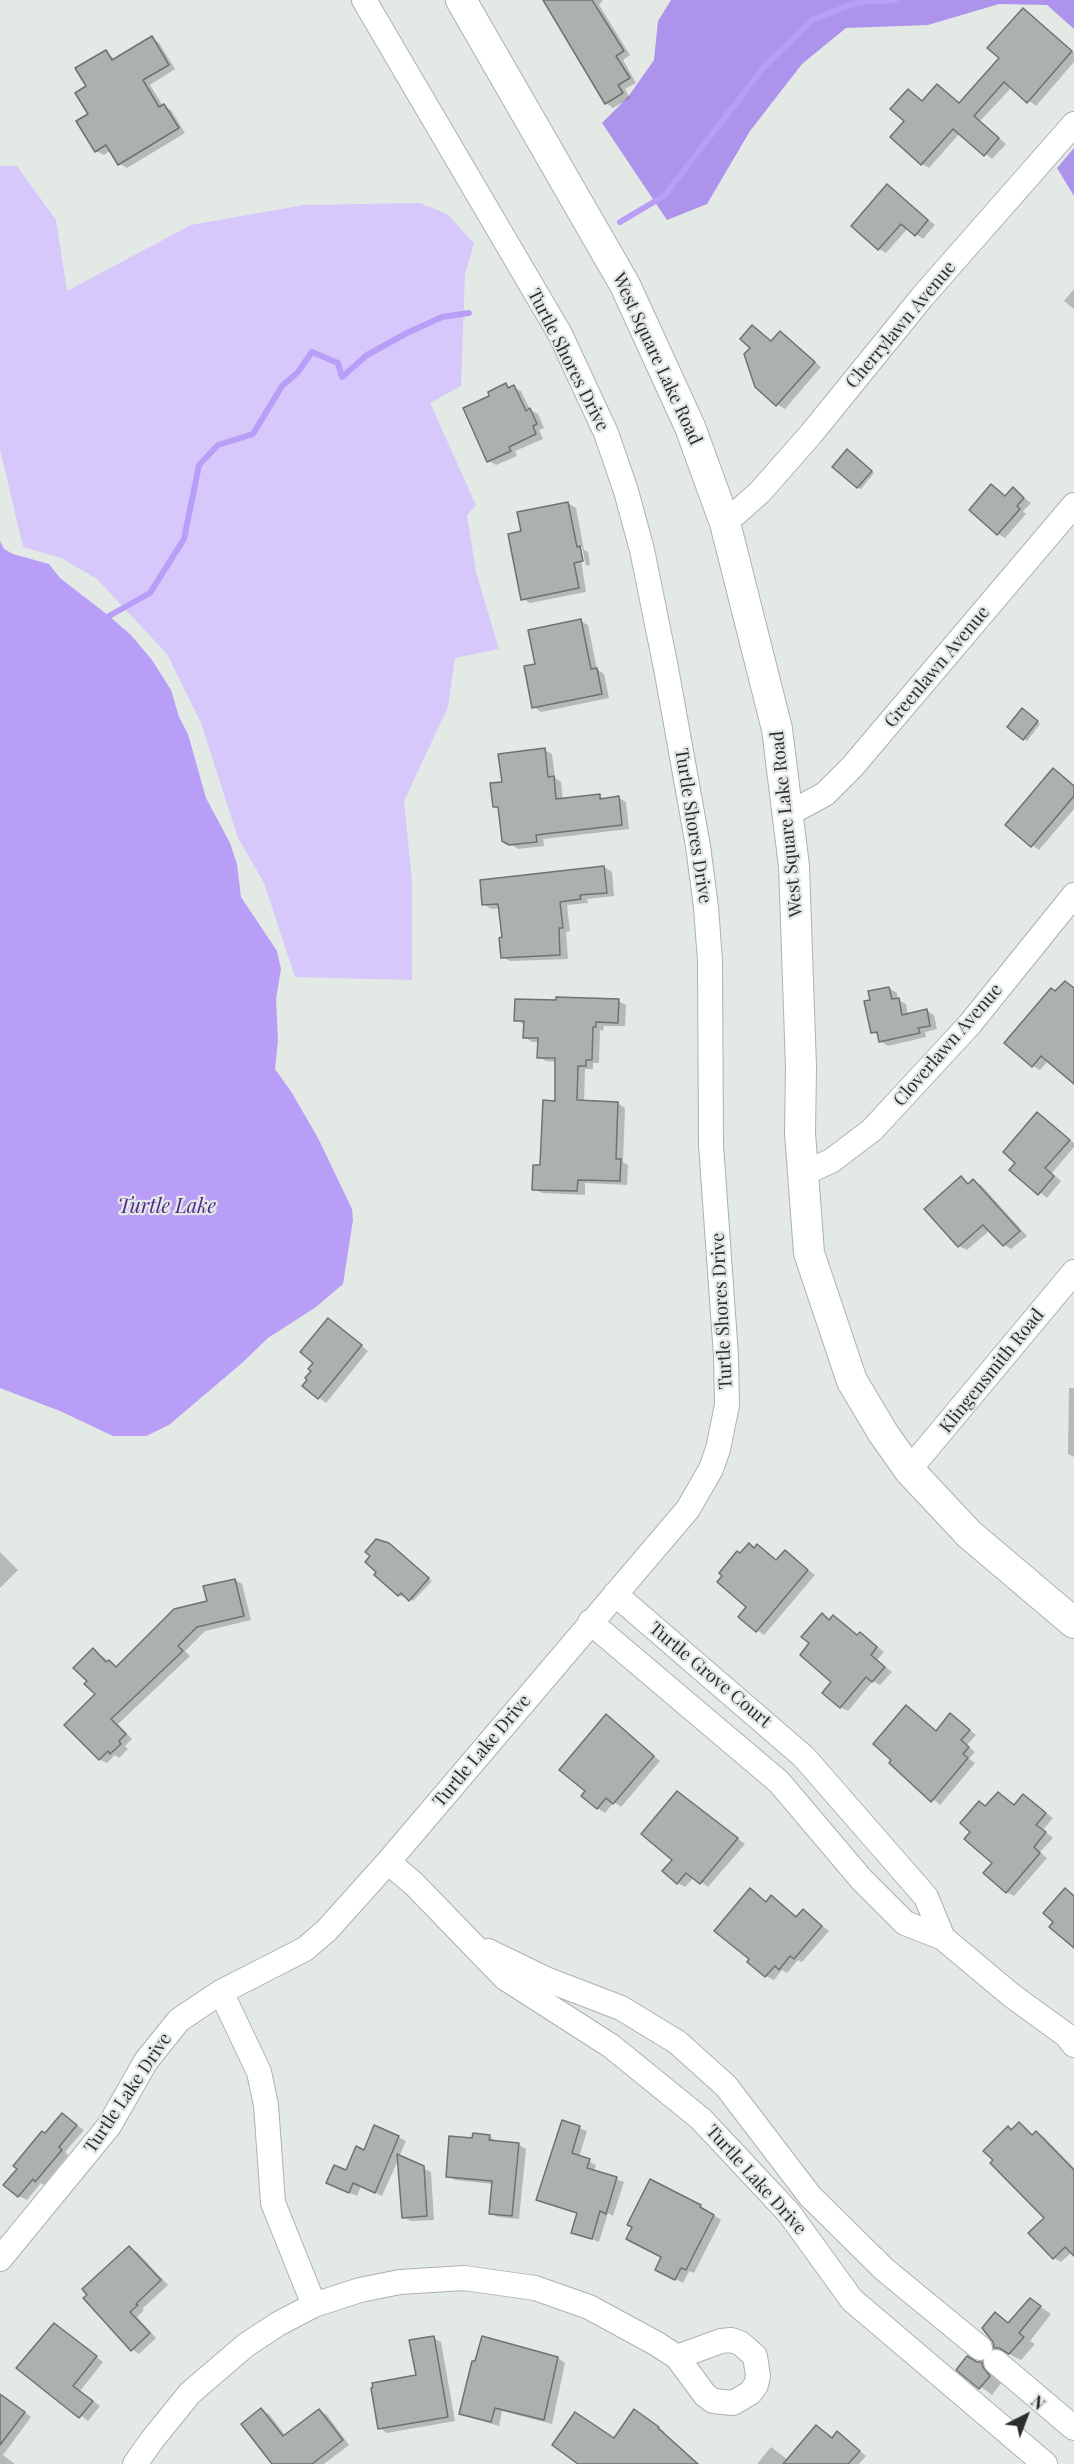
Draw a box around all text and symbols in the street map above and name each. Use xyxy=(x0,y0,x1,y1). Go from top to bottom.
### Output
street label: Cherrylawn Avenue xyxy=(842,257,960,393)
street label: West Square Lake Road xyxy=(608,270,706,448)
street label: Turtle Shores Drive xyxy=(523,285,613,435)
street label: Greenlawn Avenue xyxy=(880,602,994,732)
street label: West Square Lake Road xyxy=(766,730,808,918)
street label: Turtle Shores Drive xyxy=(670,747,716,905)
street label: Cloverlawn Avenue xyxy=(889,979,1007,1111)
water label: Turtle Lake xyxy=(118,1195,216,1219)
street label: Turtle Shores Drive xyxy=(707,1232,737,1390)
street label: Klingensmith Road xyxy=(935,1304,1049,1438)
street label: Turtle Grove Court xyxy=(645,1618,775,1732)
street label: Turtle Lake Drive xyxy=(429,1690,535,1812)
street label: Turtle Lake Drive xyxy=(80,2029,176,2157)
street label: Turtle Lake Drive xyxy=(701,2121,811,2239)
north arrow xyxy=(996,2386,1056,2446)
text: N xyxy=(1027,2391,1050,2414)

